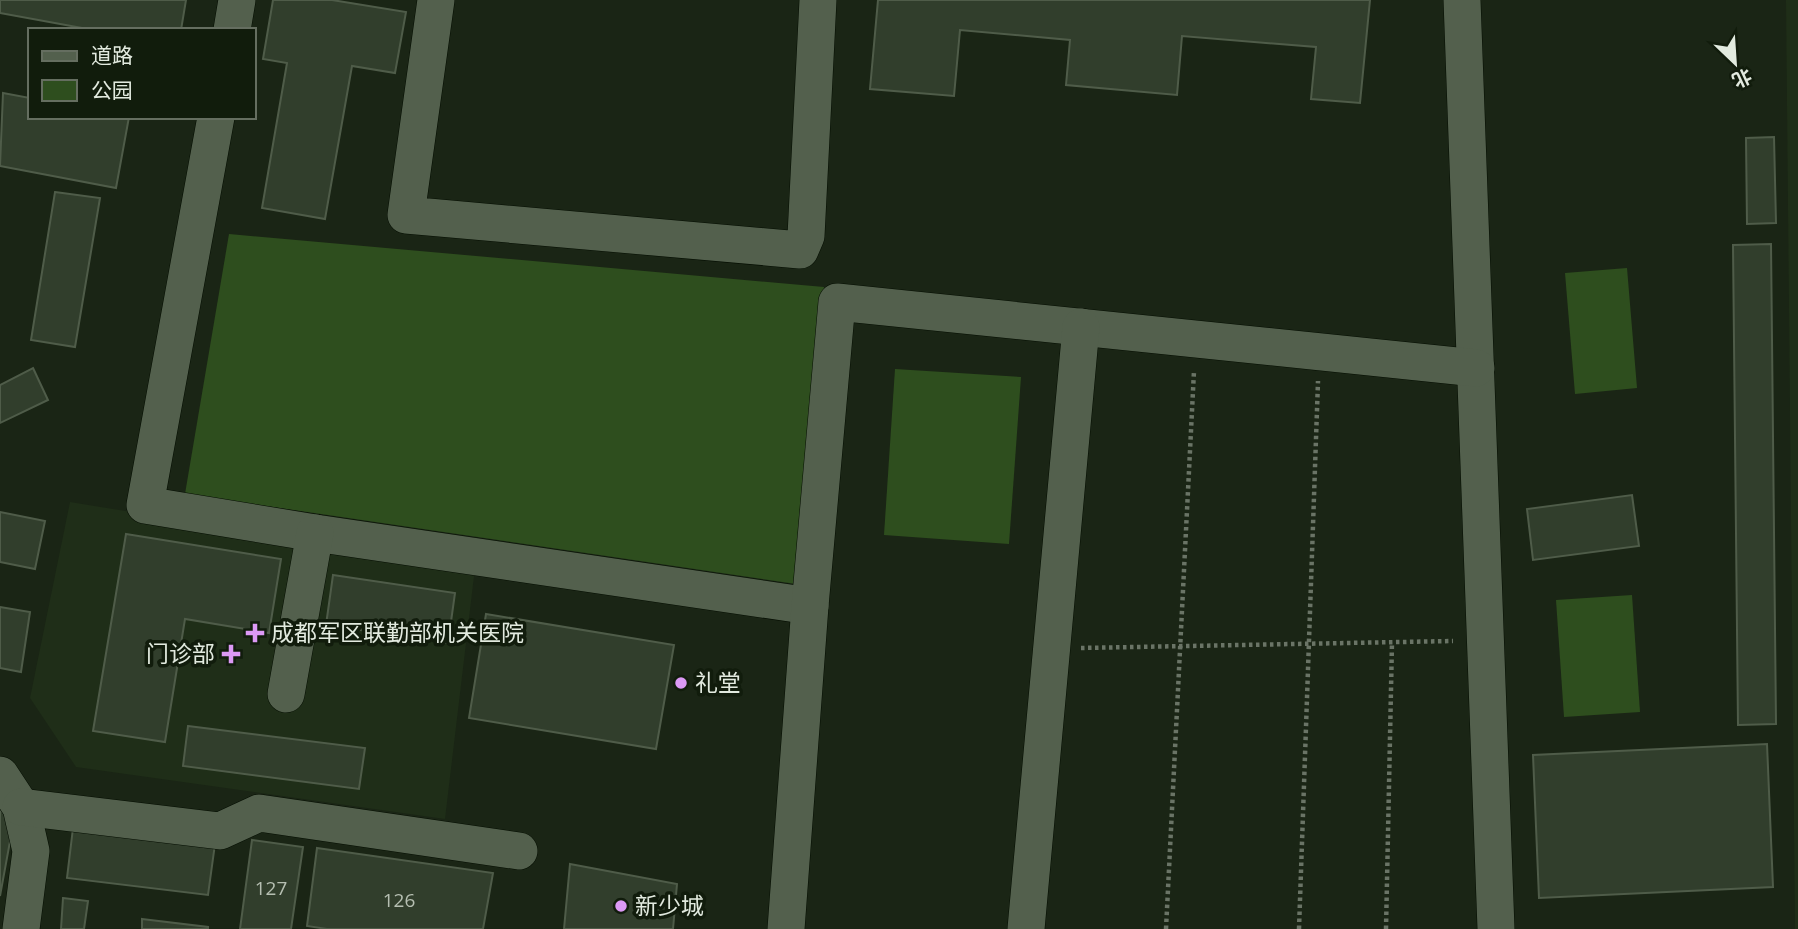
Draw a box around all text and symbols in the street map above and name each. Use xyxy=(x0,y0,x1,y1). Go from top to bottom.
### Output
legend xyxy=(28,28,256,119)
north arrow xyxy=(1700,28,1770,98)
text: 道路 xyxy=(91,41,133,69)
text: 北 xyxy=(1728,63,1756,94)
text: 公园 xyxy=(91,76,133,104)
place label: 成都军区联勤部机关医院 xyxy=(271,616,524,648)
marker: 成都军区联勤部机关医院 xyxy=(245,623,265,643)
place label: 门诊部 xyxy=(146,637,215,669)
marker: 门诊部 xyxy=(221,644,241,664)
place label: 礼堂 xyxy=(695,666,741,698)
marker: 礼堂 xyxy=(673,675,689,691)
house number: 127 xyxy=(255,875,287,901)
house number: 126 xyxy=(383,887,415,913)
place label: 新少城 xyxy=(635,889,704,921)
marker: 新少城 xyxy=(613,898,629,914)

